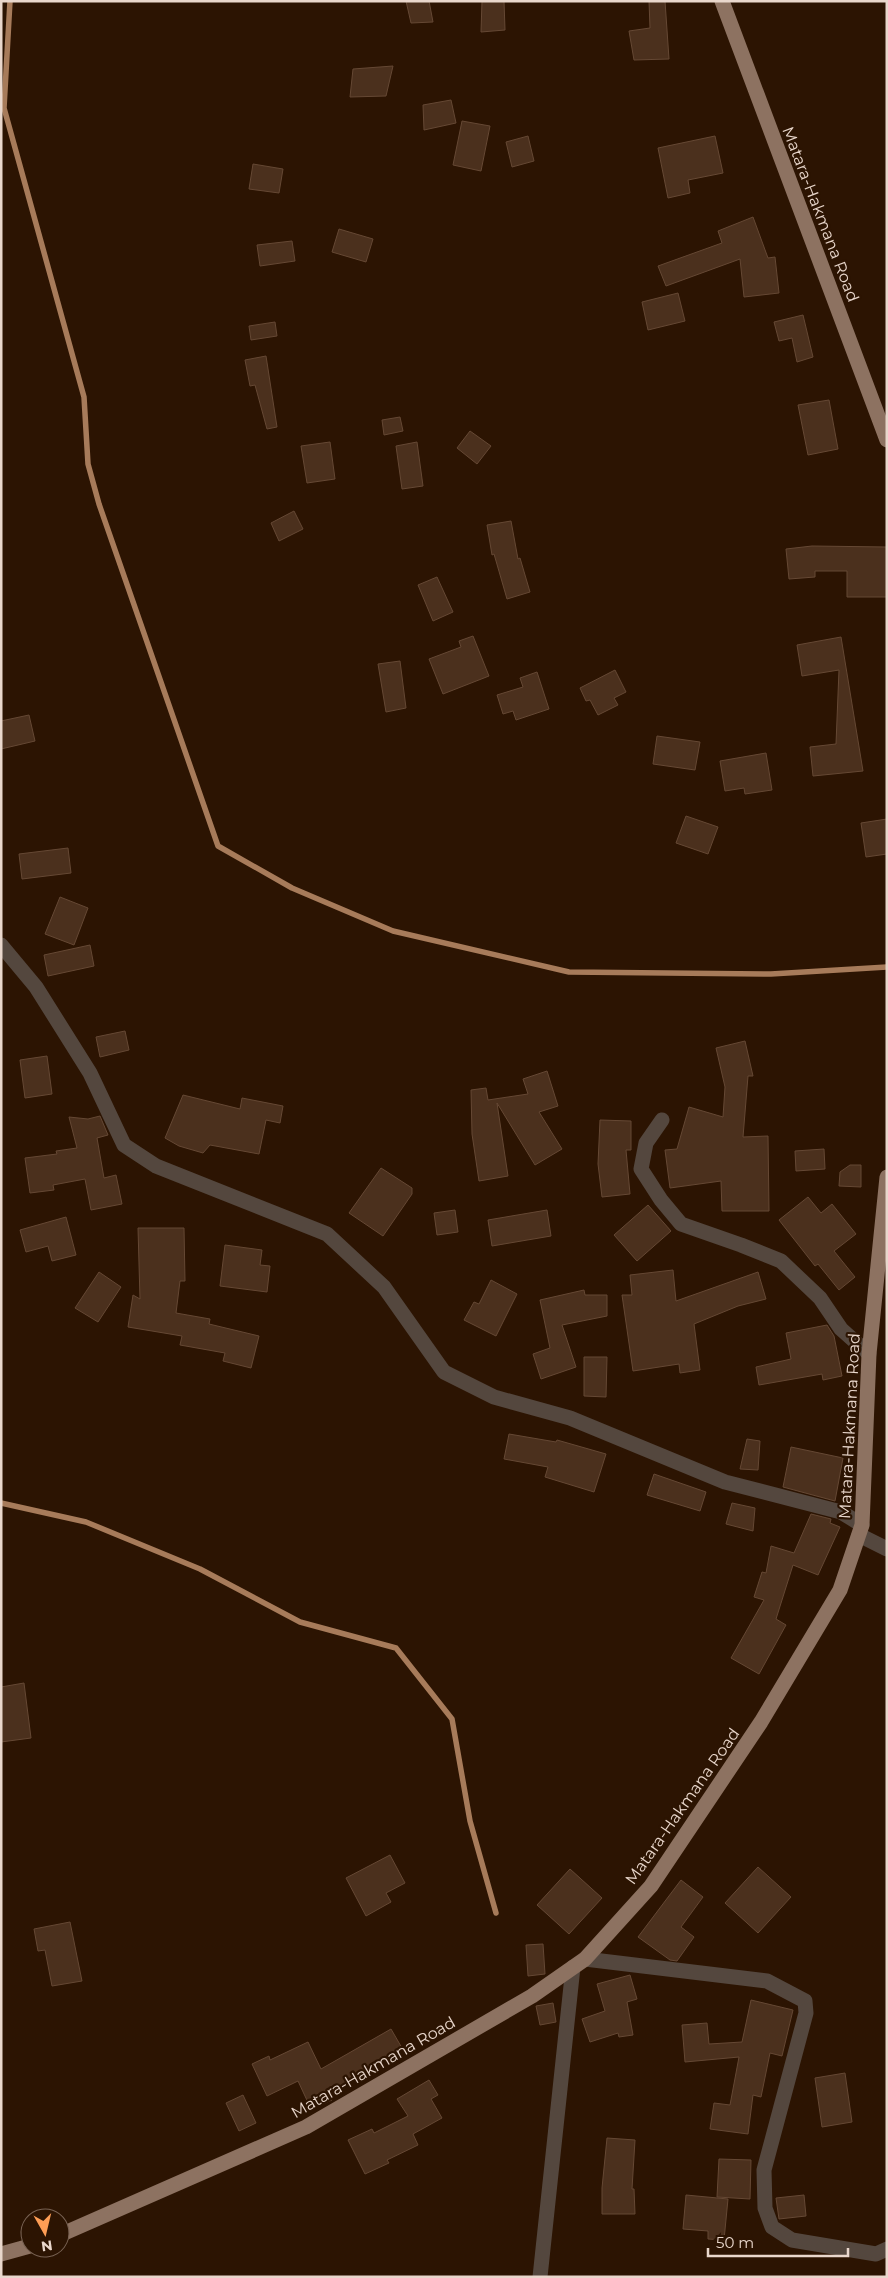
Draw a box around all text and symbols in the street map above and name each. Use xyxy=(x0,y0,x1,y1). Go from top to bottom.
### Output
street label: Matara-Hakmana Road xyxy=(778,124,863,305)
street label: Matara-Hakmana Road xyxy=(835,1333,864,1520)
street label: Matara-Hakmana Road xyxy=(621,1725,744,1888)
street label: Matara-Hakmana Road xyxy=(288,2013,459,2122)
north arrow xyxy=(20,2208,70,2258)
scale bar xyxy=(708,2226,848,2258)
text: 50 m xyxy=(716,2233,754,2252)
text: N xyxy=(40,2236,54,2256)

